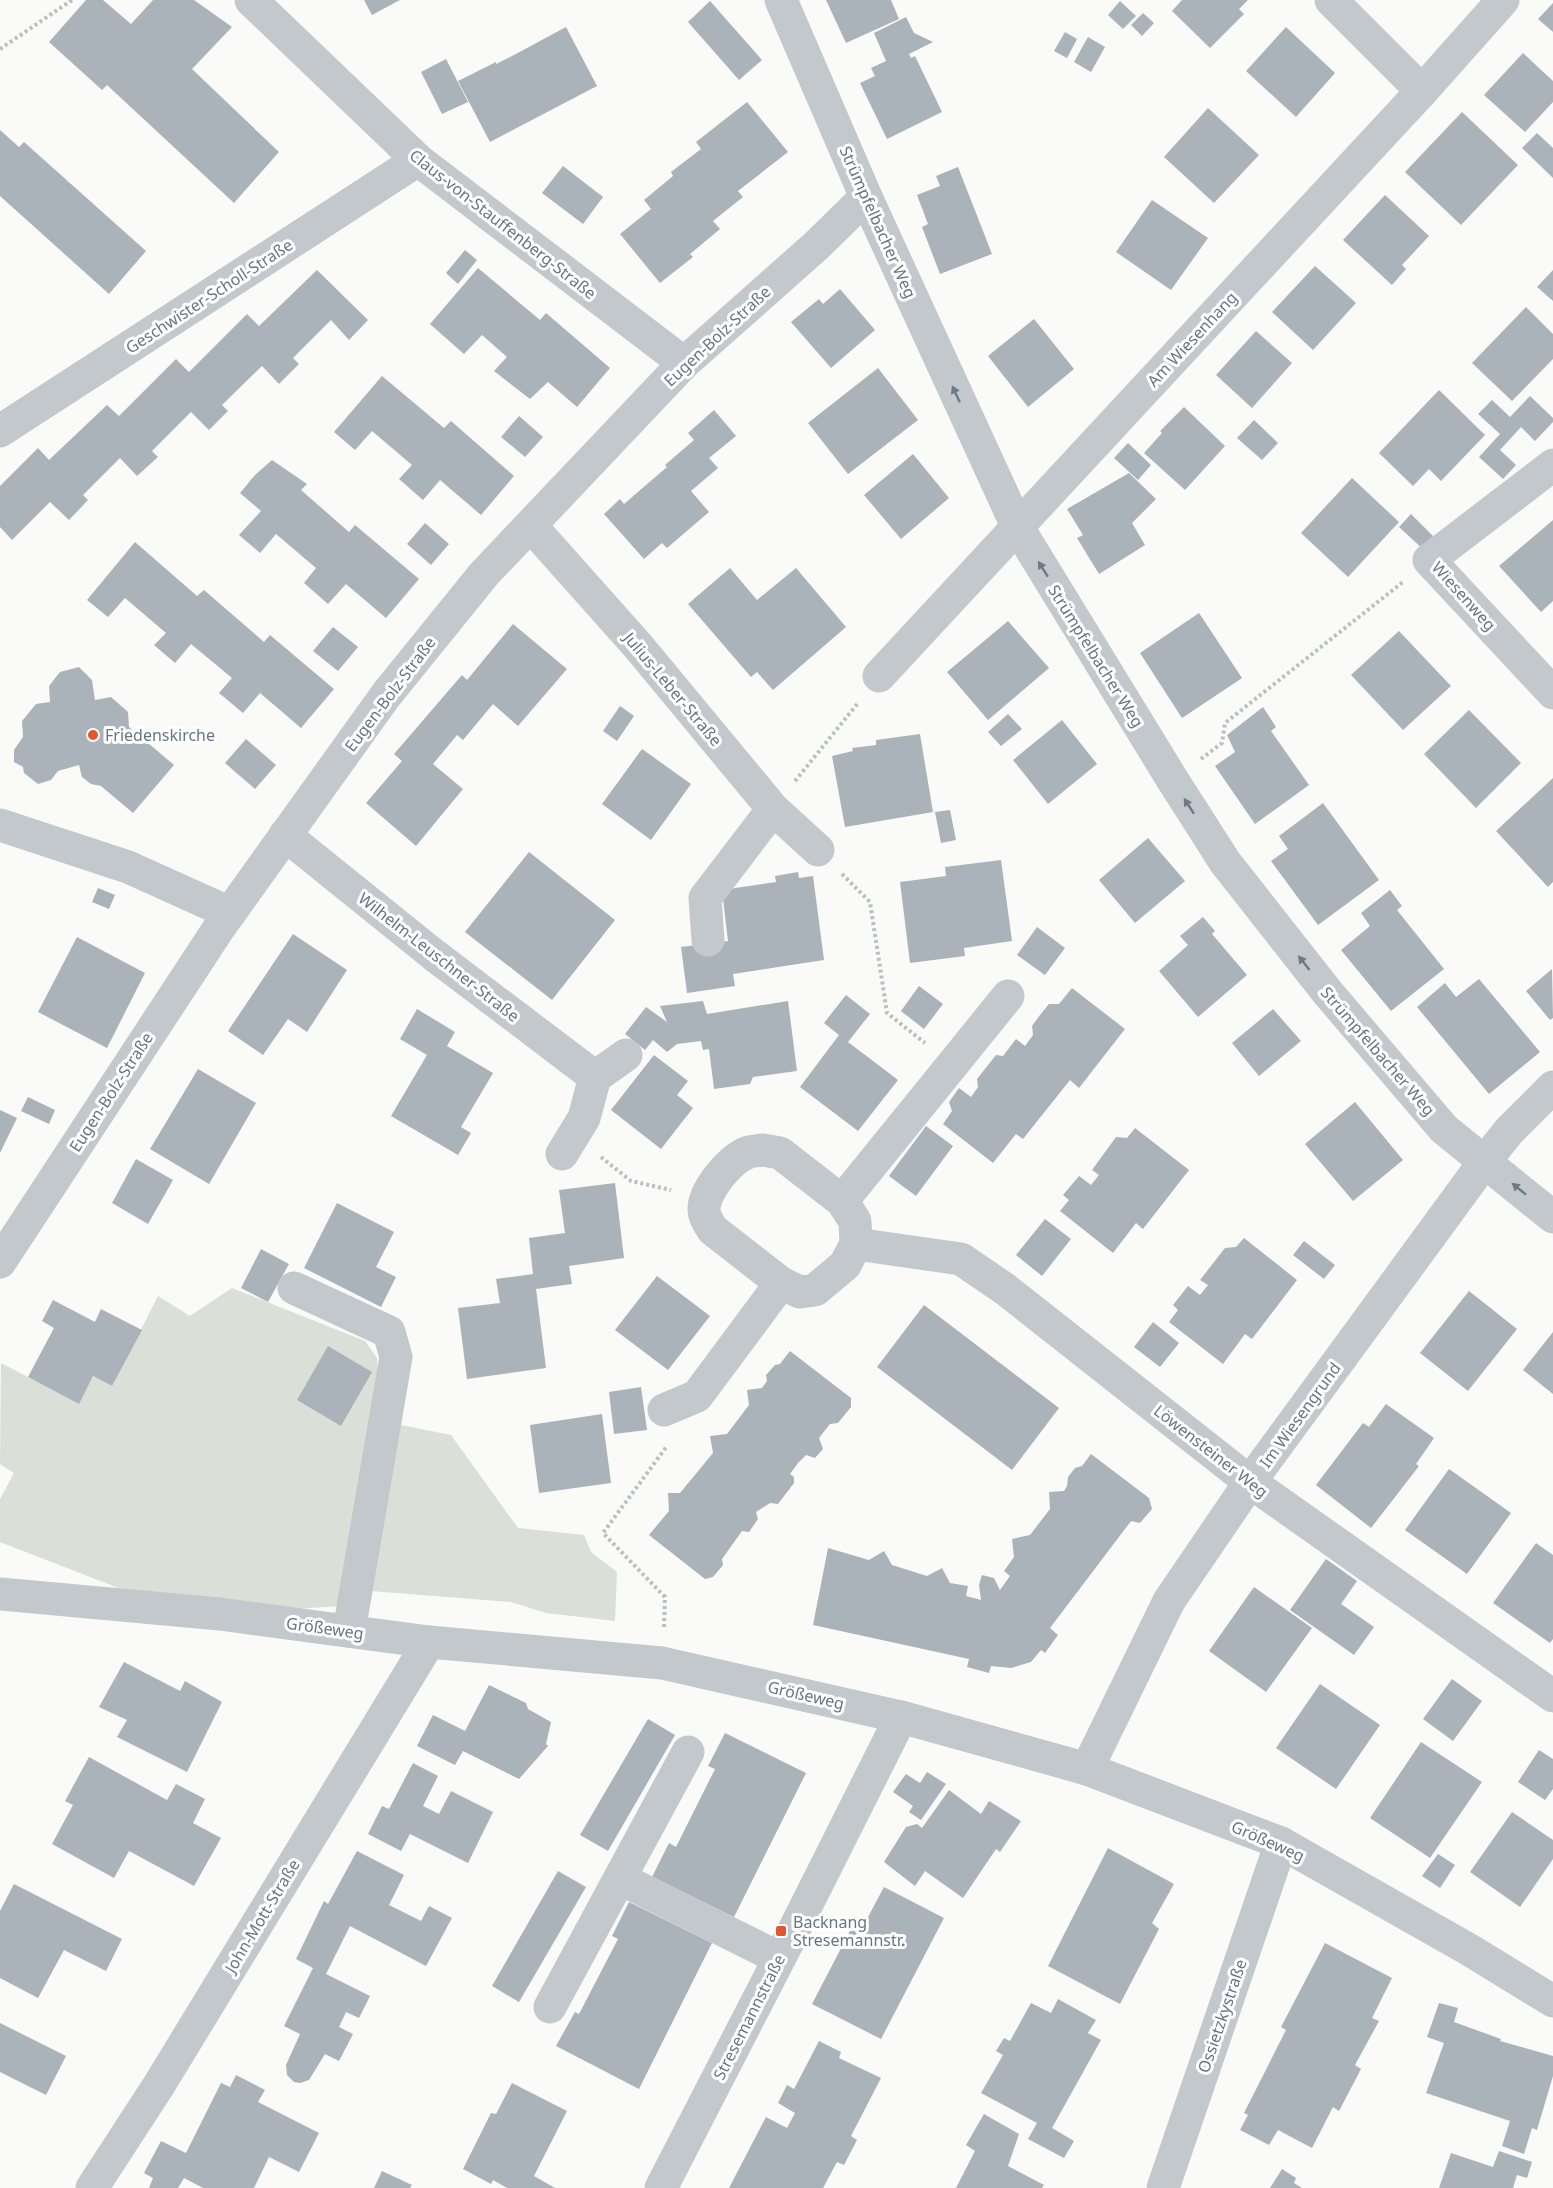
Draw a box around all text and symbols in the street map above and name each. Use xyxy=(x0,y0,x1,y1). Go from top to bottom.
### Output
street label: Strümpfelbacher Weg xyxy=(835,143,921,301)
street label: Claus-von-Stauffenberg-Straße xyxy=(405,144,601,304)
street label: Geschwister-Scholl-Straße xyxy=(121,234,297,358)
street label: Eugen-Bolz-Straße xyxy=(659,281,775,391)
street label: Am Wiesenhang xyxy=(1142,287,1242,391)
one-way arrow xyxy=(952,386,961,403)
street label: Wiesenweg xyxy=(1427,557,1501,635)
one-way arrow xyxy=(1038,560,1048,577)
street label: Strümpfelbacher Weg xyxy=(1043,581,1149,731)
street label: Julius-Leber-Straße xyxy=(618,626,727,751)
street label: Eugen-Bolz-Straße xyxy=(340,632,440,756)
place label: Friedenskirche xyxy=(105,724,215,746)
marker: Friedenskirche xyxy=(86,728,100,742)
one-way arrow xyxy=(1184,798,1195,814)
street label: Wilhelm-Leuschner-Straße xyxy=(354,887,524,1027)
one-way arrow xyxy=(1299,956,1311,971)
street label: Strümpfelbacher Weg xyxy=(1316,982,1440,1120)
street label: Eugen-Bolz-Straße xyxy=(64,1028,158,1156)
one-way arrow xyxy=(1512,1183,1527,1196)
street label: Im Wiesengrund xyxy=(1254,1358,1346,1472)
street label: Löwensteiner Weg xyxy=(1149,1400,1273,1502)
street label: Größeweg xyxy=(285,1612,365,1644)
street label: Größeweg xyxy=(766,1676,846,1714)
street label: Größeweg xyxy=(1228,1815,1308,1867)
street label: John-Mott-Straße xyxy=(218,1855,305,1979)
place label: Backnang Stresemannstr. xyxy=(793,1911,905,1951)
marker: Backnang Stresemannstr. xyxy=(774,1924,788,1938)
street label: Stresemannstraße xyxy=(708,1950,790,2084)
street label: Ossietzkystraße xyxy=(1192,1956,1252,2076)

